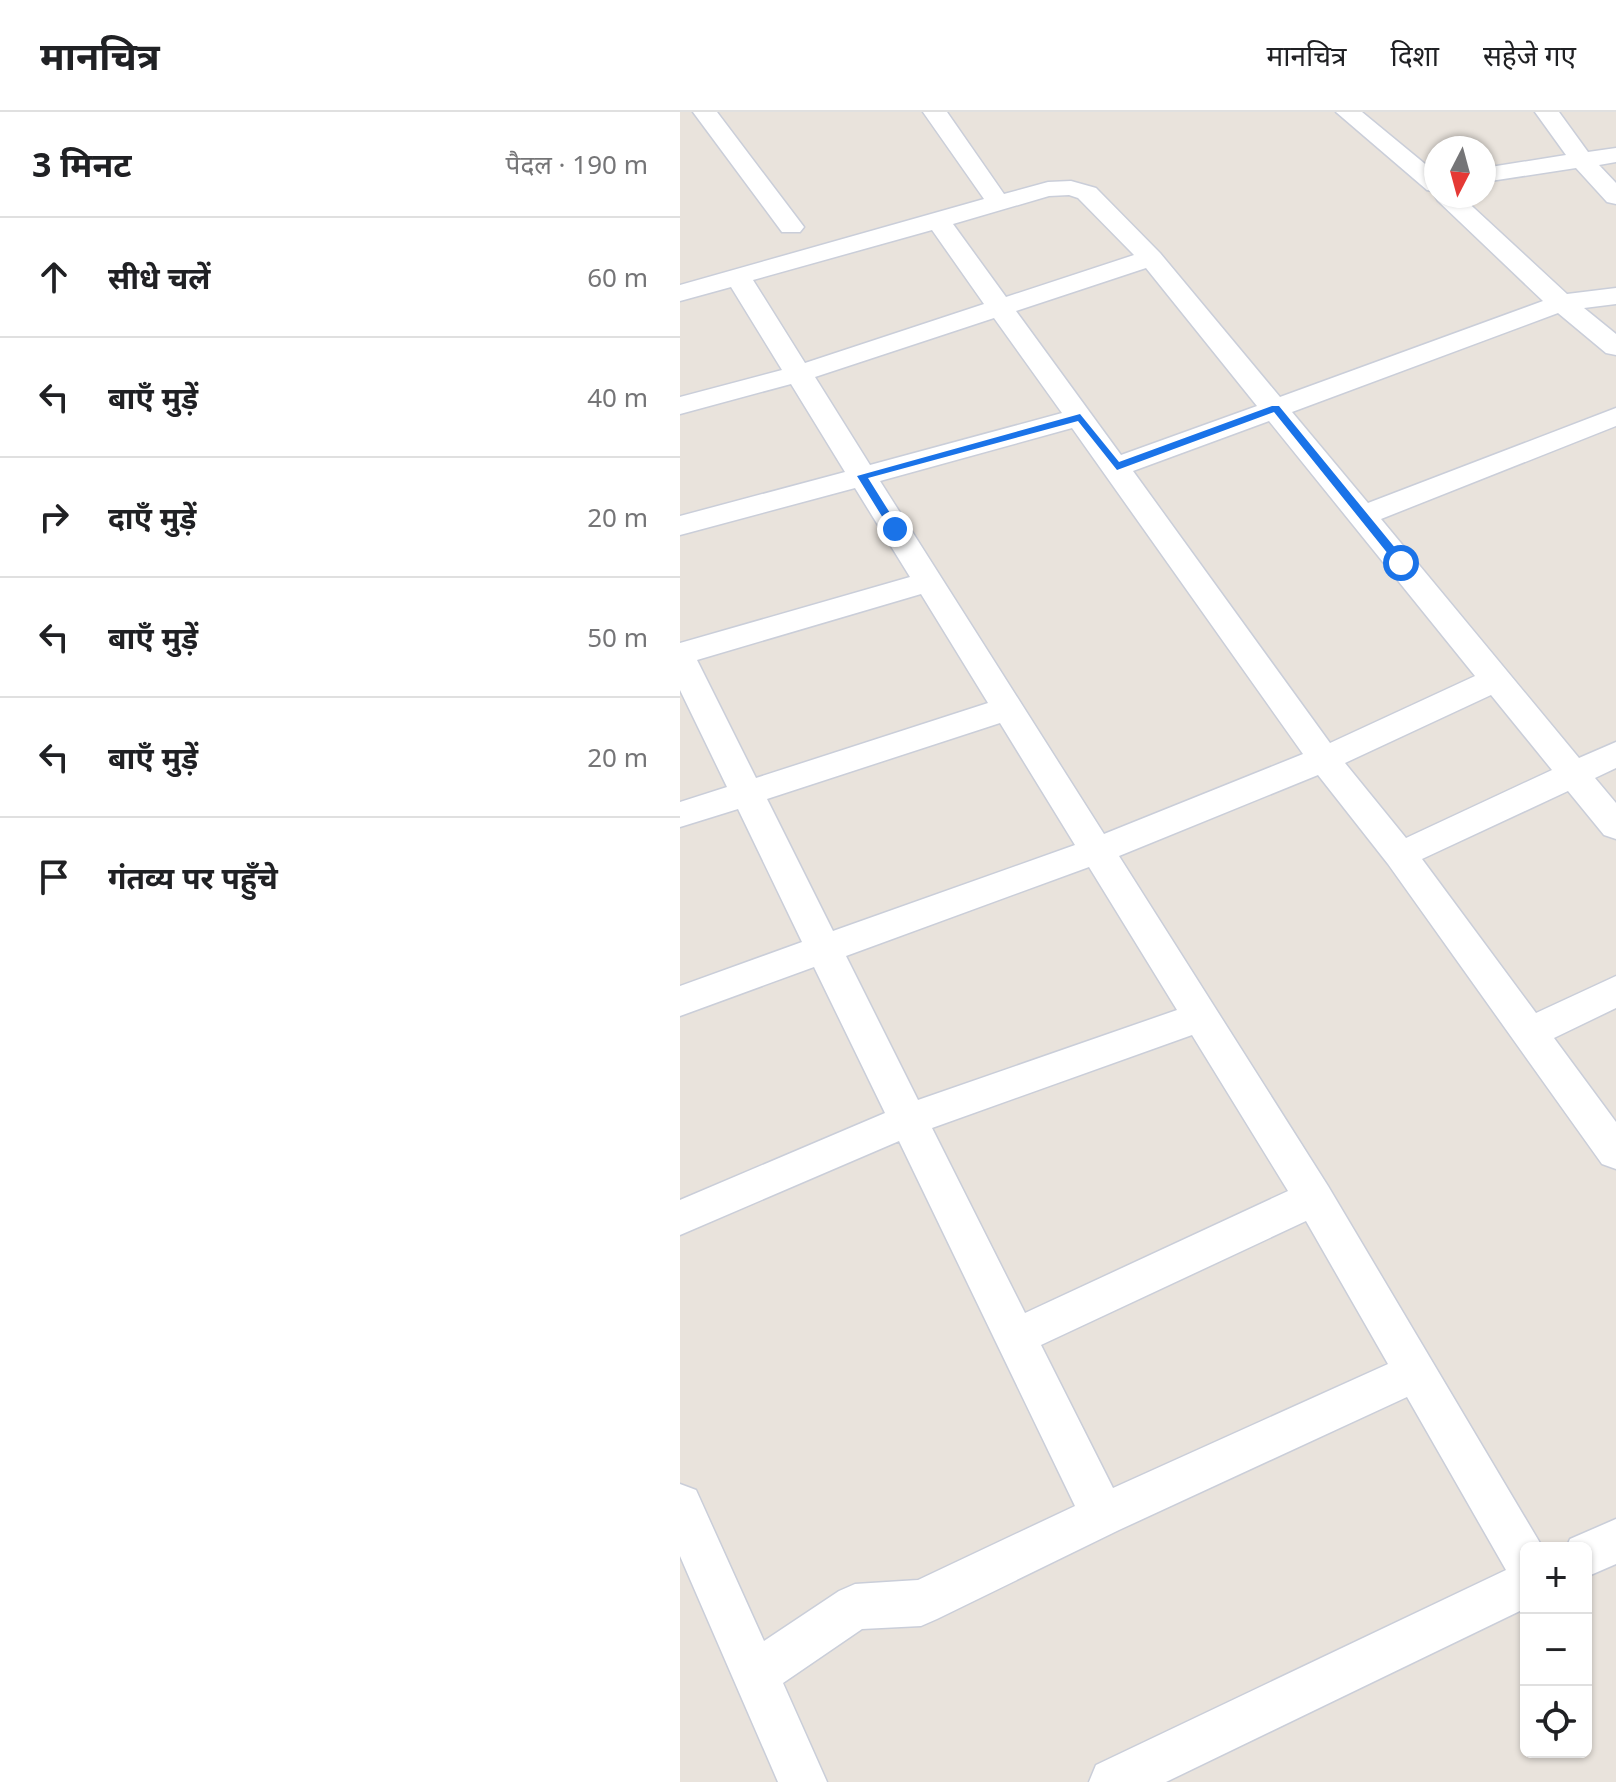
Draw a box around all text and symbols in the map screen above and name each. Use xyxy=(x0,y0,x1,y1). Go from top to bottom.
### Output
text: मानचित्र xyxy=(40,29,160,81)
text: मानचित्र xyxy=(1266,36,1346,74)
text: दिशा xyxy=(1390,36,1439,74)
text: सहेजे गए xyxy=(1483,36,1576,74)
north arrow xyxy=(1424,136,1496,208)
text: 3 मिनट xyxy=(32,141,132,187)
text: पैदल · 190 m xyxy=(506,146,648,182)
icon: ahead xyxy=(32,255,76,299)
text: सीधे चलें xyxy=(108,257,210,298)
text: 60 m xyxy=(587,259,648,295)
icon: left xyxy=(32,375,76,419)
text: बाएँ मुड़ें xyxy=(108,377,198,418)
text: 40 m xyxy=(587,379,648,415)
icon: right xyxy=(32,495,76,539)
text: दाएँ मुड़ें xyxy=(108,497,196,538)
text: 20 m xyxy=(587,499,648,535)
route end xyxy=(877,511,913,547)
route start xyxy=(1383,545,1419,581)
icon: left xyxy=(32,615,76,659)
text: बाएँ मुड़ें xyxy=(108,617,198,658)
text: 50 m xyxy=(587,619,648,655)
icon: left xyxy=(32,735,76,779)
text: बाएँ मुड़ें xyxy=(108,737,198,778)
text: 20 m xyxy=(587,739,648,775)
icon: arrive xyxy=(32,855,76,899)
text: गंतव्य पर पहुँचे xyxy=(108,857,278,898)
map controls xyxy=(1520,1542,1592,1758)
button: + xyxy=(1520,1542,1592,1614)
button: − xyxy=(1520,1614,1592,1686)
button: locate xyxy=(1520,1686,1592,1758)

